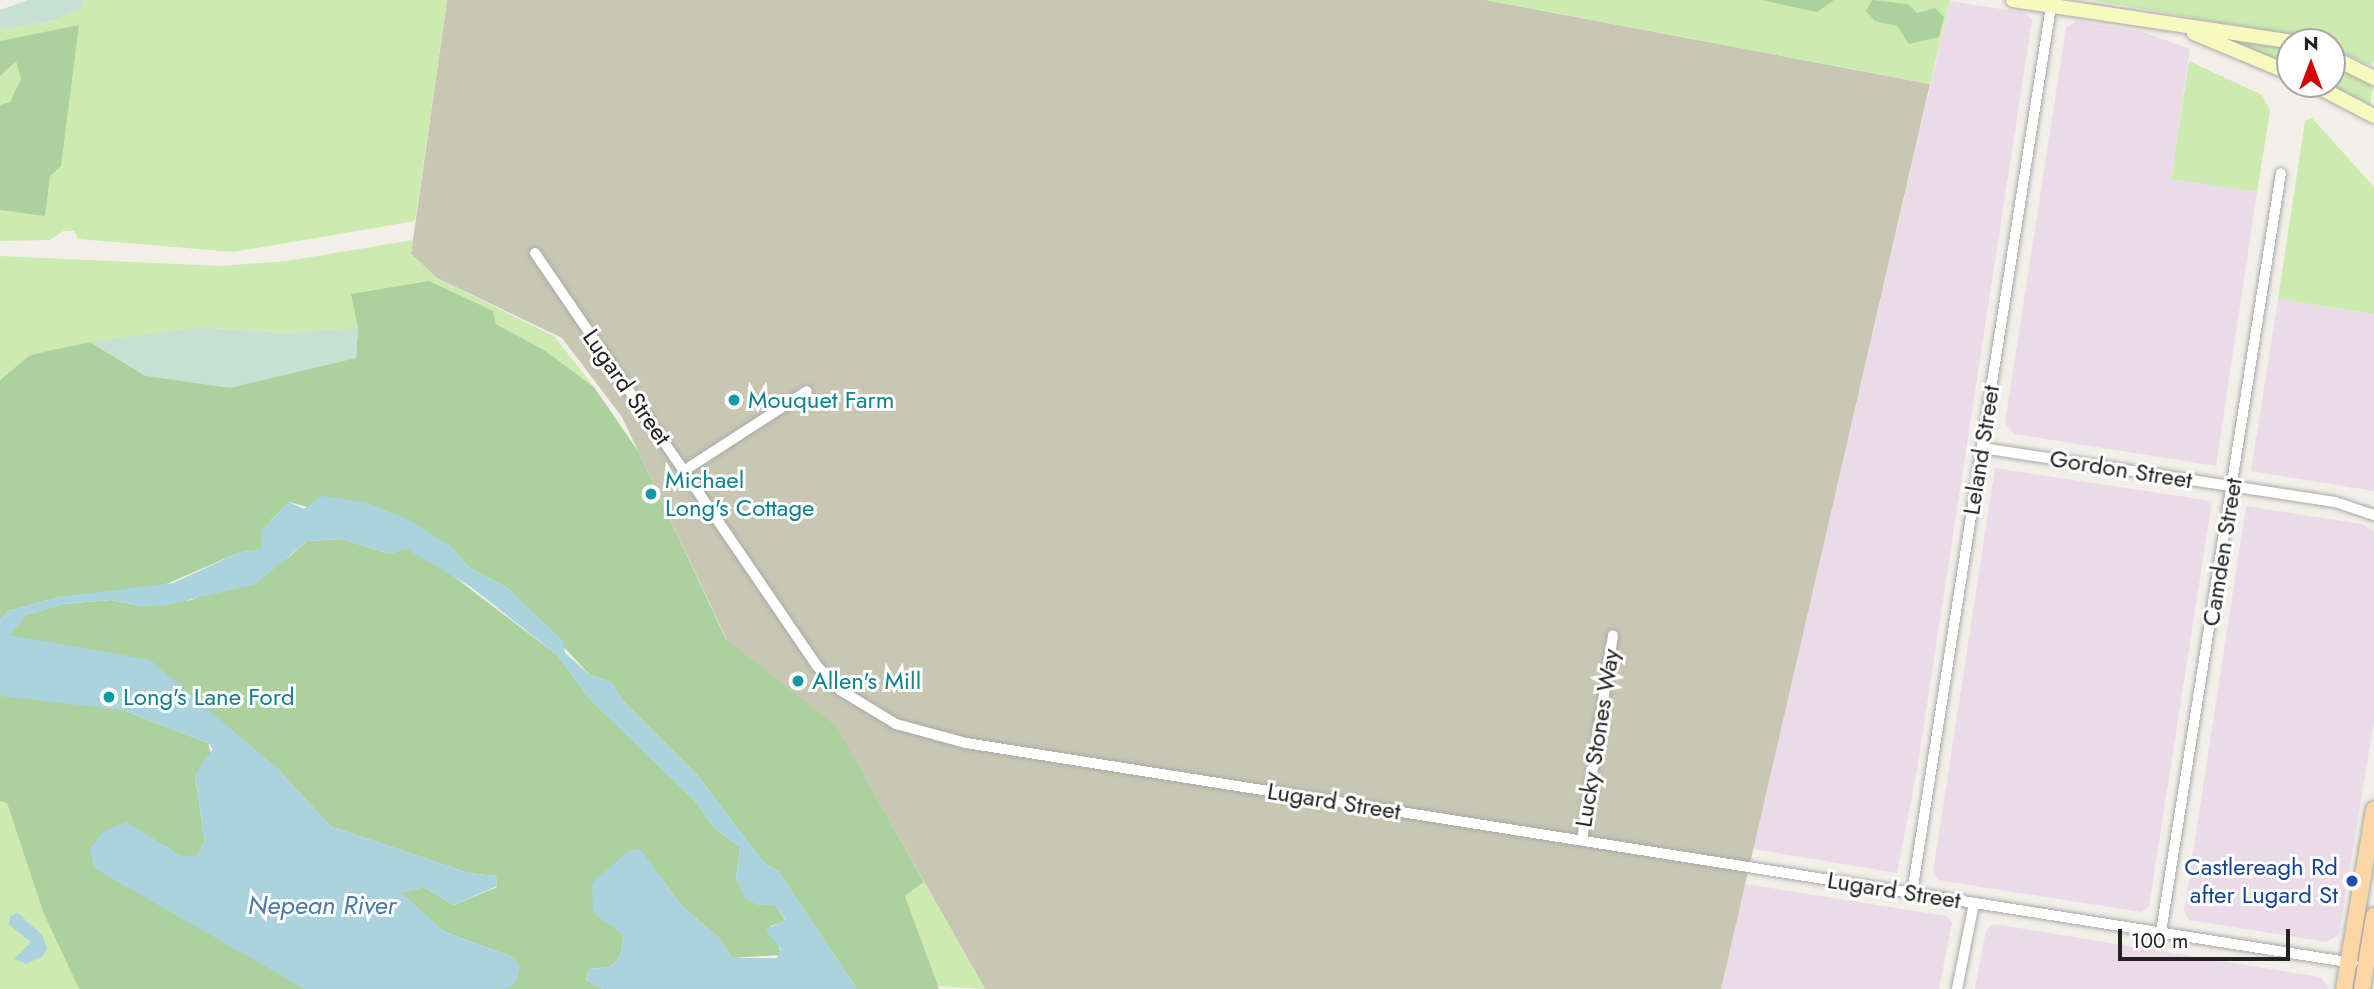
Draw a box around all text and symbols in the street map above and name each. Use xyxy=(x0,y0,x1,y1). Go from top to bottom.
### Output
north arrow xyxy=(2276,28,2346,98)
text: N xyxy=(2303,30,2319,57)
street label: Lugard Street xyxy=(577,324,677,450)
street label: Leland Street xyxy=(1957,383,2005,517)
place label: Mouquet Farm xyxy=(748,386,895,414)
marker: Mouquet Farm xyxy=(726,392,742,408)
street label: Gordon Street xyxy=(2048,444,2194,494)
place label: Michael Long's Cottage xyxy=(665,466,814,522)
street label: Camden Street xyxy=(2196,476,2248,628)
marker: Michael Long's Cottage xyxy=(643,486,659,502)
street label: Lucky Stones Way xyxy=(1569,647,1625,829)
place label: Allen's Mill xyxy=(812,667,921,695)
marker: Allen's Mill xyxy=(790,673,806,689)
place label: Long's Lane Ford xyxy=(123,683,295,711)
marker: Long's Lane Ford xyxy=(101,689,117,705)
street label: Lugard Street xyxy=(1265,776,1403,826)
place label: Castlereagh Rd after Lugard St xyxy=(2184,853,2338,909)
street label: Lugard Street xyxy=(1825,865,1963,915)
marker: Castlereagh Rd after Lugard St xyxy=(2344,873,2360,889)
water label: Nepean River xyxy=(248,890,396,922)
scale bar xyxy=(2122,916,2294,960)
text: 100 m xyxy=(2131,926,2188,956)

